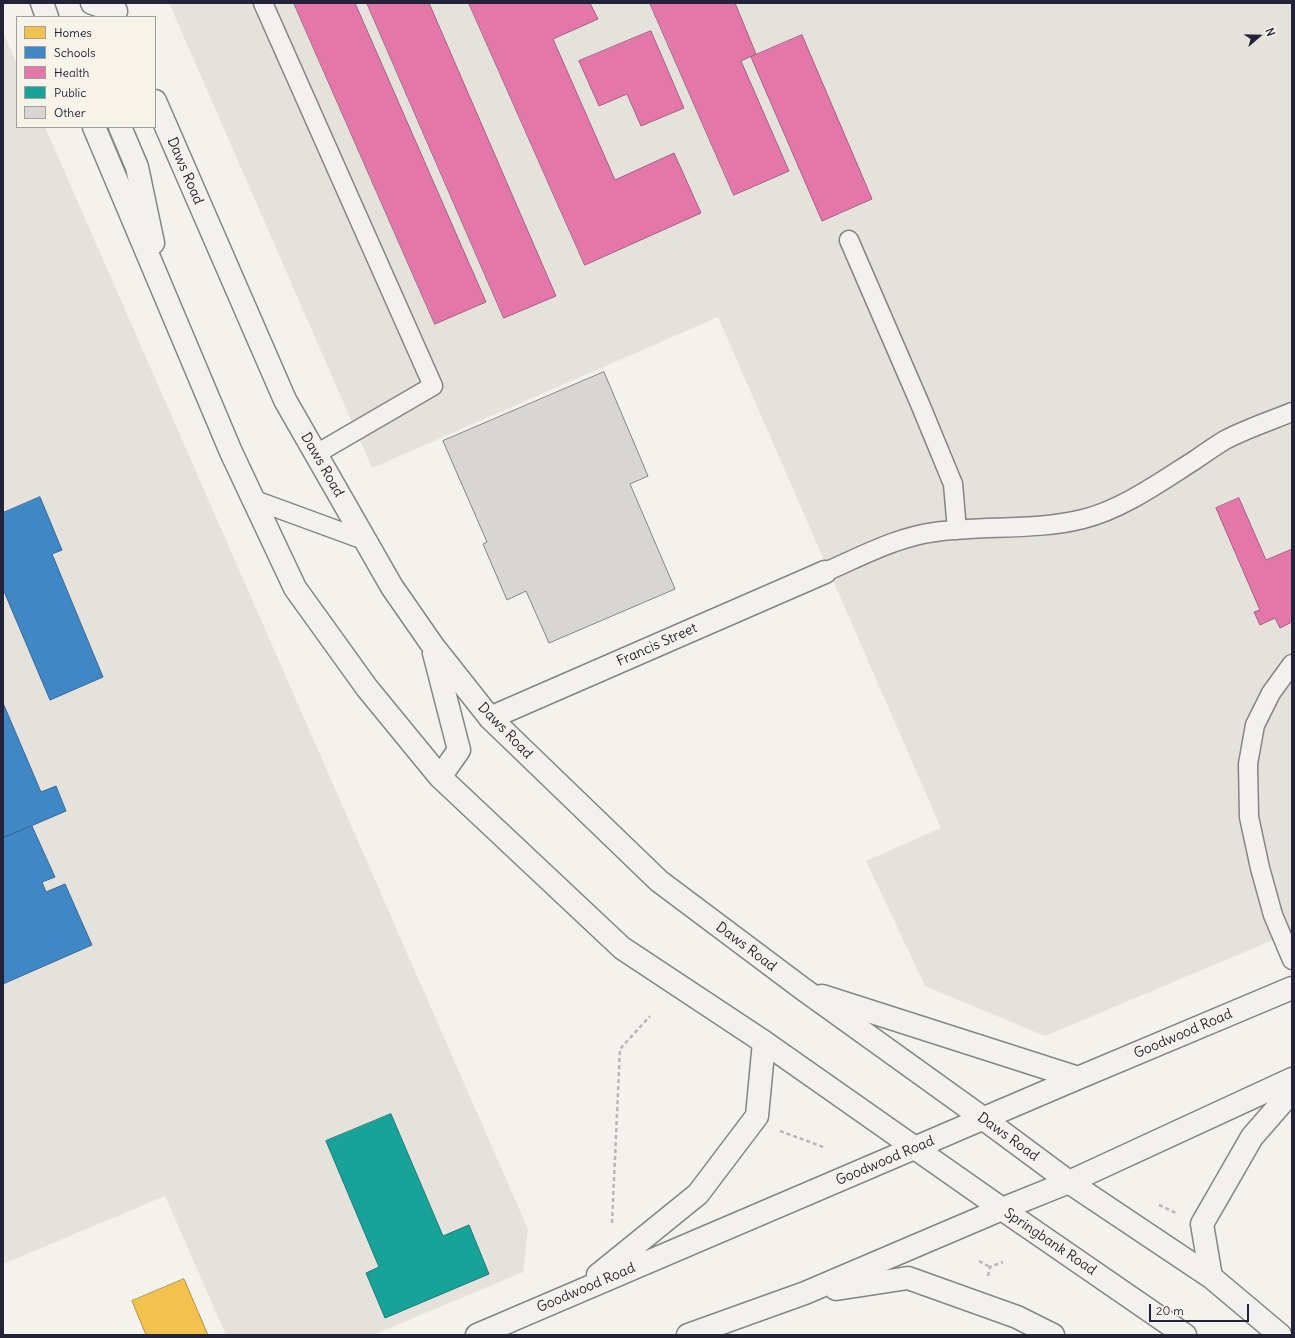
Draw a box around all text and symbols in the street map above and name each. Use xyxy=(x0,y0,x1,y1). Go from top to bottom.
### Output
legend xyxy=(16,16,156,128)
north arrow xyxy=(1239,16,1279,56)
text: Homes xyxy=(54,25,92,40)
text: N xyxy=(1262,26,1278,38)
text: Schools xyxy=(54,45,95,60)
text: Health xyxy=(54,65,90,80)
text: Public xyxy=(54,85,86,100)
text: Other xyxy=(54,105,86,120)
street label: Daws Road xyxy=(163,135,207,207)
street label: Daws Road xyxy=(297,430,347,500)
street label: Francis Street xyxy=(614,620,700,670)
street label: Daws Road xyxy=(474,699,536,763)
street label: Daws Road xyxy=(712,919,780,975)
street label: Goodwood Road xyxy=(1131,1006,1235,1062)
street label: Daws Road xyxy=(974,1109,1042,1165)
street label: Goodwood Road xyxy=(833,1133,937,1189)
street label: Springbank Road xyxy=(1001,1205,1099,1279)
street label: Goodwood Road xyxy=(534,1260,638,1316)
scale bar xyxy=(1151,1296,1251,1322)
text: 20 m xyxy=(1156,1303,1184,1318)

